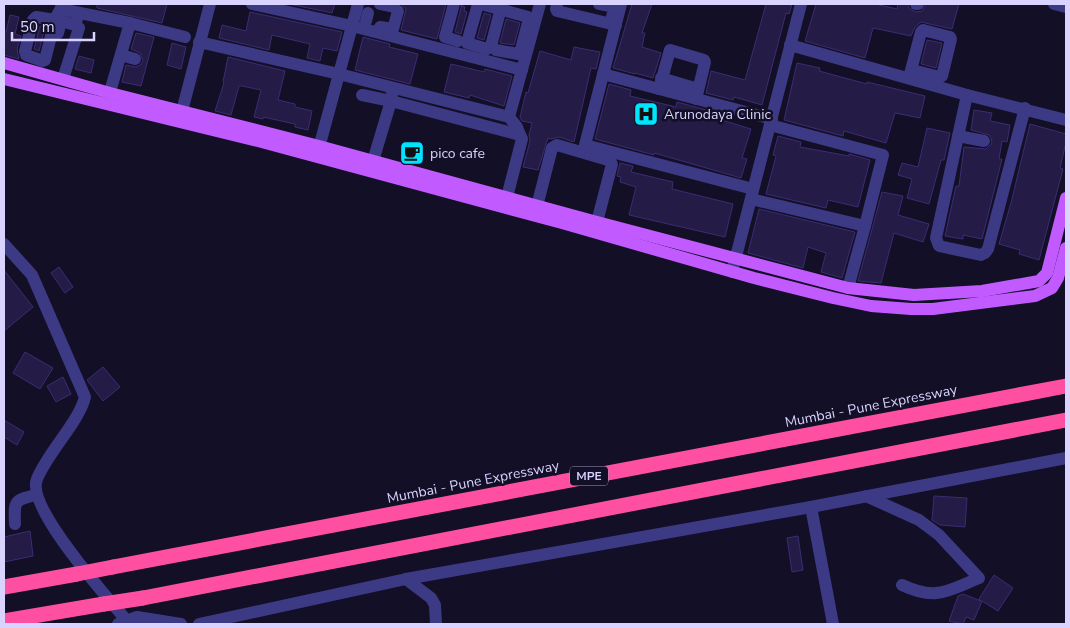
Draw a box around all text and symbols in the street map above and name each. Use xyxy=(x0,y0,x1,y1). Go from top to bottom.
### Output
scale bar xyxy=(12,10,95,42)
text: 50 m xyxy=(20,17,55,37)
hospital icon: Arunodaya Clinic xyxy=(633,101,659,127)
place label: Arunodaya Clinic xyxy=(664,105,771,124)
cafe icon: pico cafe xyxy=(399,140,425,166)
place label: pico cafe xyxy=(430,144,485,163)
street label: Mumbai - Pune Expressway xyxy=(783,380,959,432)
street label: Mumbai - Pune Expressway xyxy=(385,456,561,508)
road number: MPE xyxy=(570,466,608,486)

